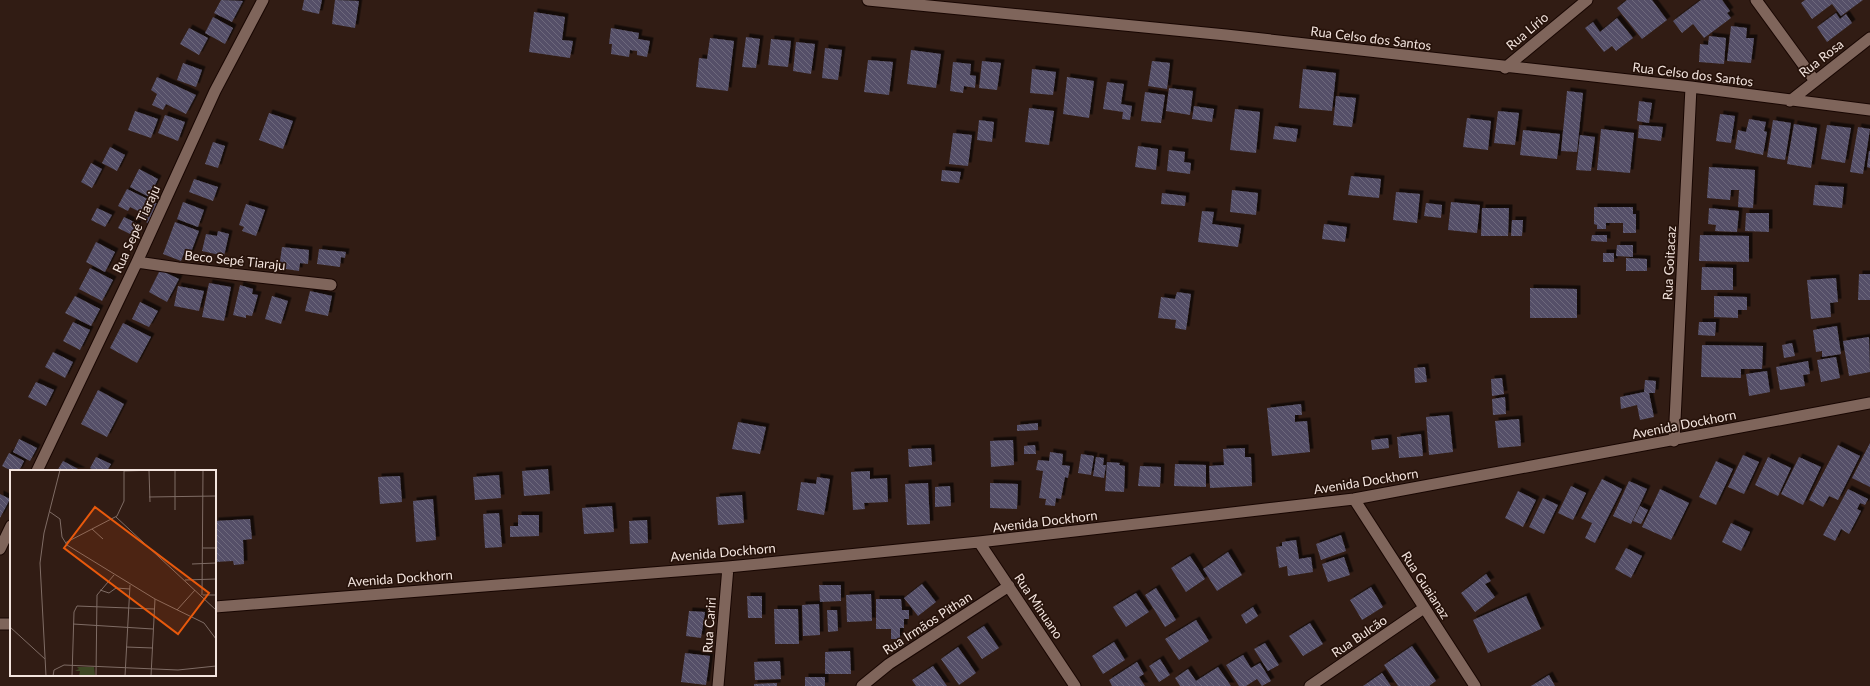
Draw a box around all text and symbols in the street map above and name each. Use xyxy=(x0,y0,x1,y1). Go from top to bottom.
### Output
street label: Rua Lírio xyxy=(1503,9,1551,53)
street label: Rua Celso dos Santos xyxy=(1310,23,1433,53)
street label: Rua Rosa xyxy=(1796,36,1846,80)
street label: Rua Celso dos Santos xyxy=(1632,59,1755,89)
street label: Rua Sepé Tiaraju xyxy=(109,183,163,275)
street label: Rua Goitacaz xyxy=(1659,225,1679,301)
street label: Beco Sepé Tiaraju xyxy=(184,247,286,273)
street label: Avenida Dockhorn xyxy=(1631,406,1737,442)
street label: Avenida Dockhorn xyxy=(1313,465,1419,497)
inset map xyxy=(10,470,216,676)
street label: Avenida Dockhorn xyxy=(992,507,1098,535)
street label: Avenida Dockhorn xyxy=(670,539,776,565)
street label: Rua Guaianaz xyxy=(1398,548,1454,622)
street label: Avenida Dockhorn xyxy=(347,566,453,590)
street label: Rua Minuano xyxy=(1011,570,1067,642)
street label: Rua Irmãos Pithan xyxy=(879,588,975,658)
street label: Rua Cariri xyxy=(699,597,719,653)
street label: Rua Bulcão xyxy=(1328,612,1390,660)

